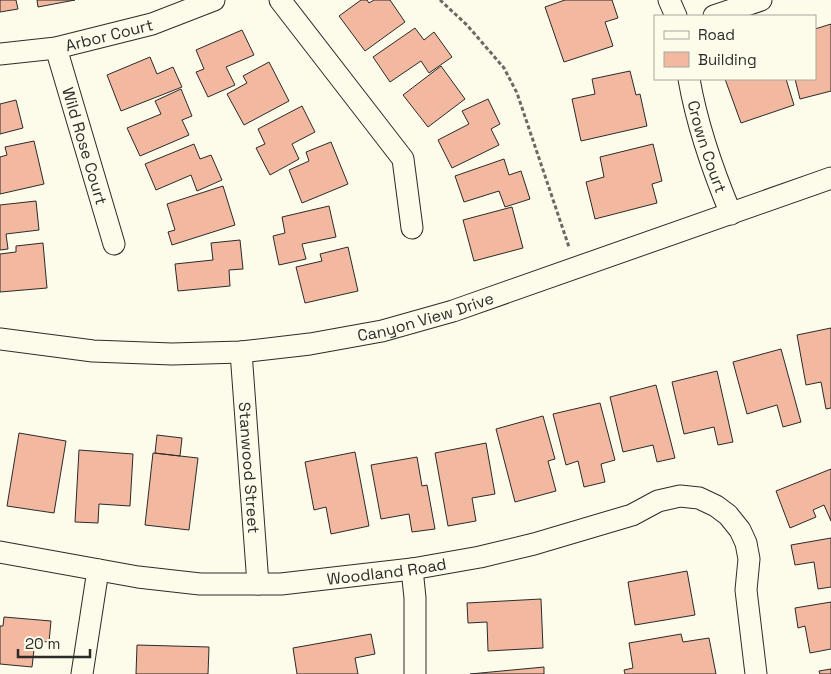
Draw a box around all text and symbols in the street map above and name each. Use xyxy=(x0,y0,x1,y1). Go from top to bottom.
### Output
street label: Arbor Court xyxy=(63,14,155,56)
legend xyxy=(654,15,816,80)
text: Road xyxy=(698,25,735,44)
text: Building xyxy=(698,50,757,69)
street label: Wild Rose Court xyxy=(58,84,112,207)
street label: Crown Court xyxy=(683,98,732,196)
street label: Canyon View Drive xyxy=(356,287,496,346)
street label: Stanwood Street xyxy=(234,401,265,534)
street label: Woodland Road xyxy=(326,553,448,589)
scale bar xyxy=(18,626,90,658)
text: 20 m xyxy=(25,634,60,653)

